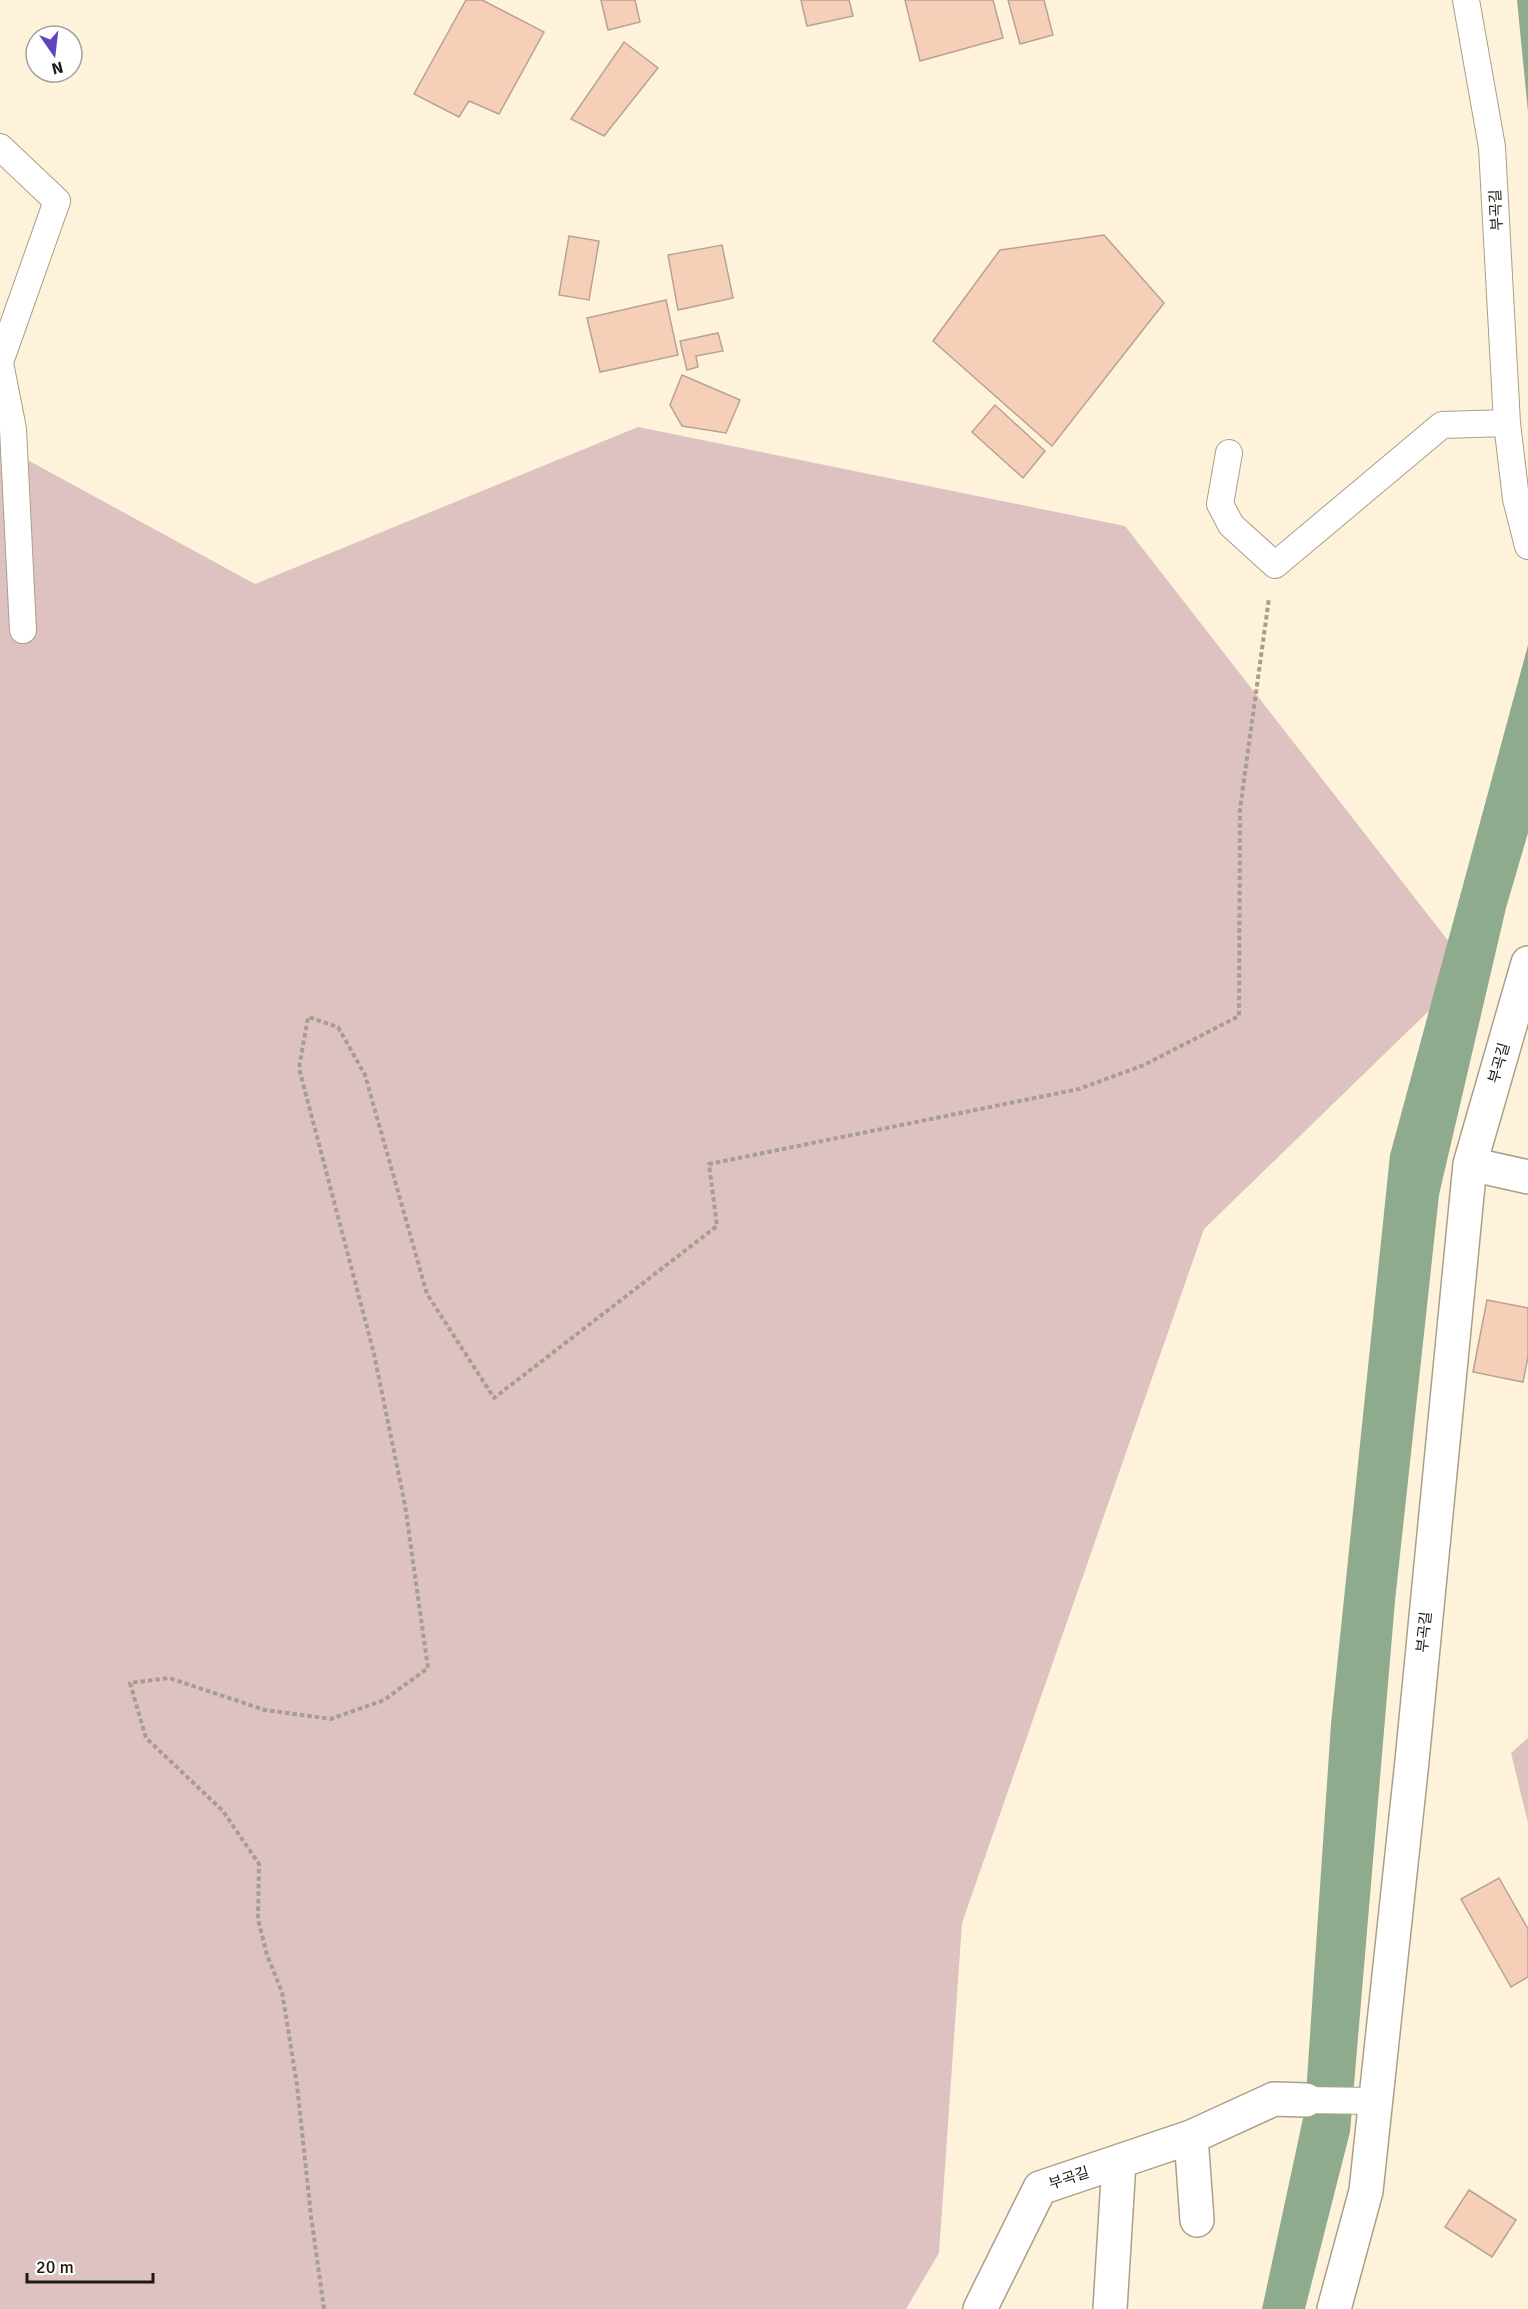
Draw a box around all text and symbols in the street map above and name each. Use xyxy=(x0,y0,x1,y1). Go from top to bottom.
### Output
north arrow xyxy=(24,24,84,84)
text: N xyxy=(50,57,65,79)
street label: 부곡길 xyxy=(1486,189,1506,231)
street label: 부곡길 xyxy=(1485,1041,1513,1085)
street label: 부곡길 xyxy=(1413,1610,1435,1654)
street label: 부곡길 xyxy=(1047,2163,1091,2193)
scale bar xyxy=(27,2246,153,2284)
text: 20 m xyxy=(36,2256,74,2278)

